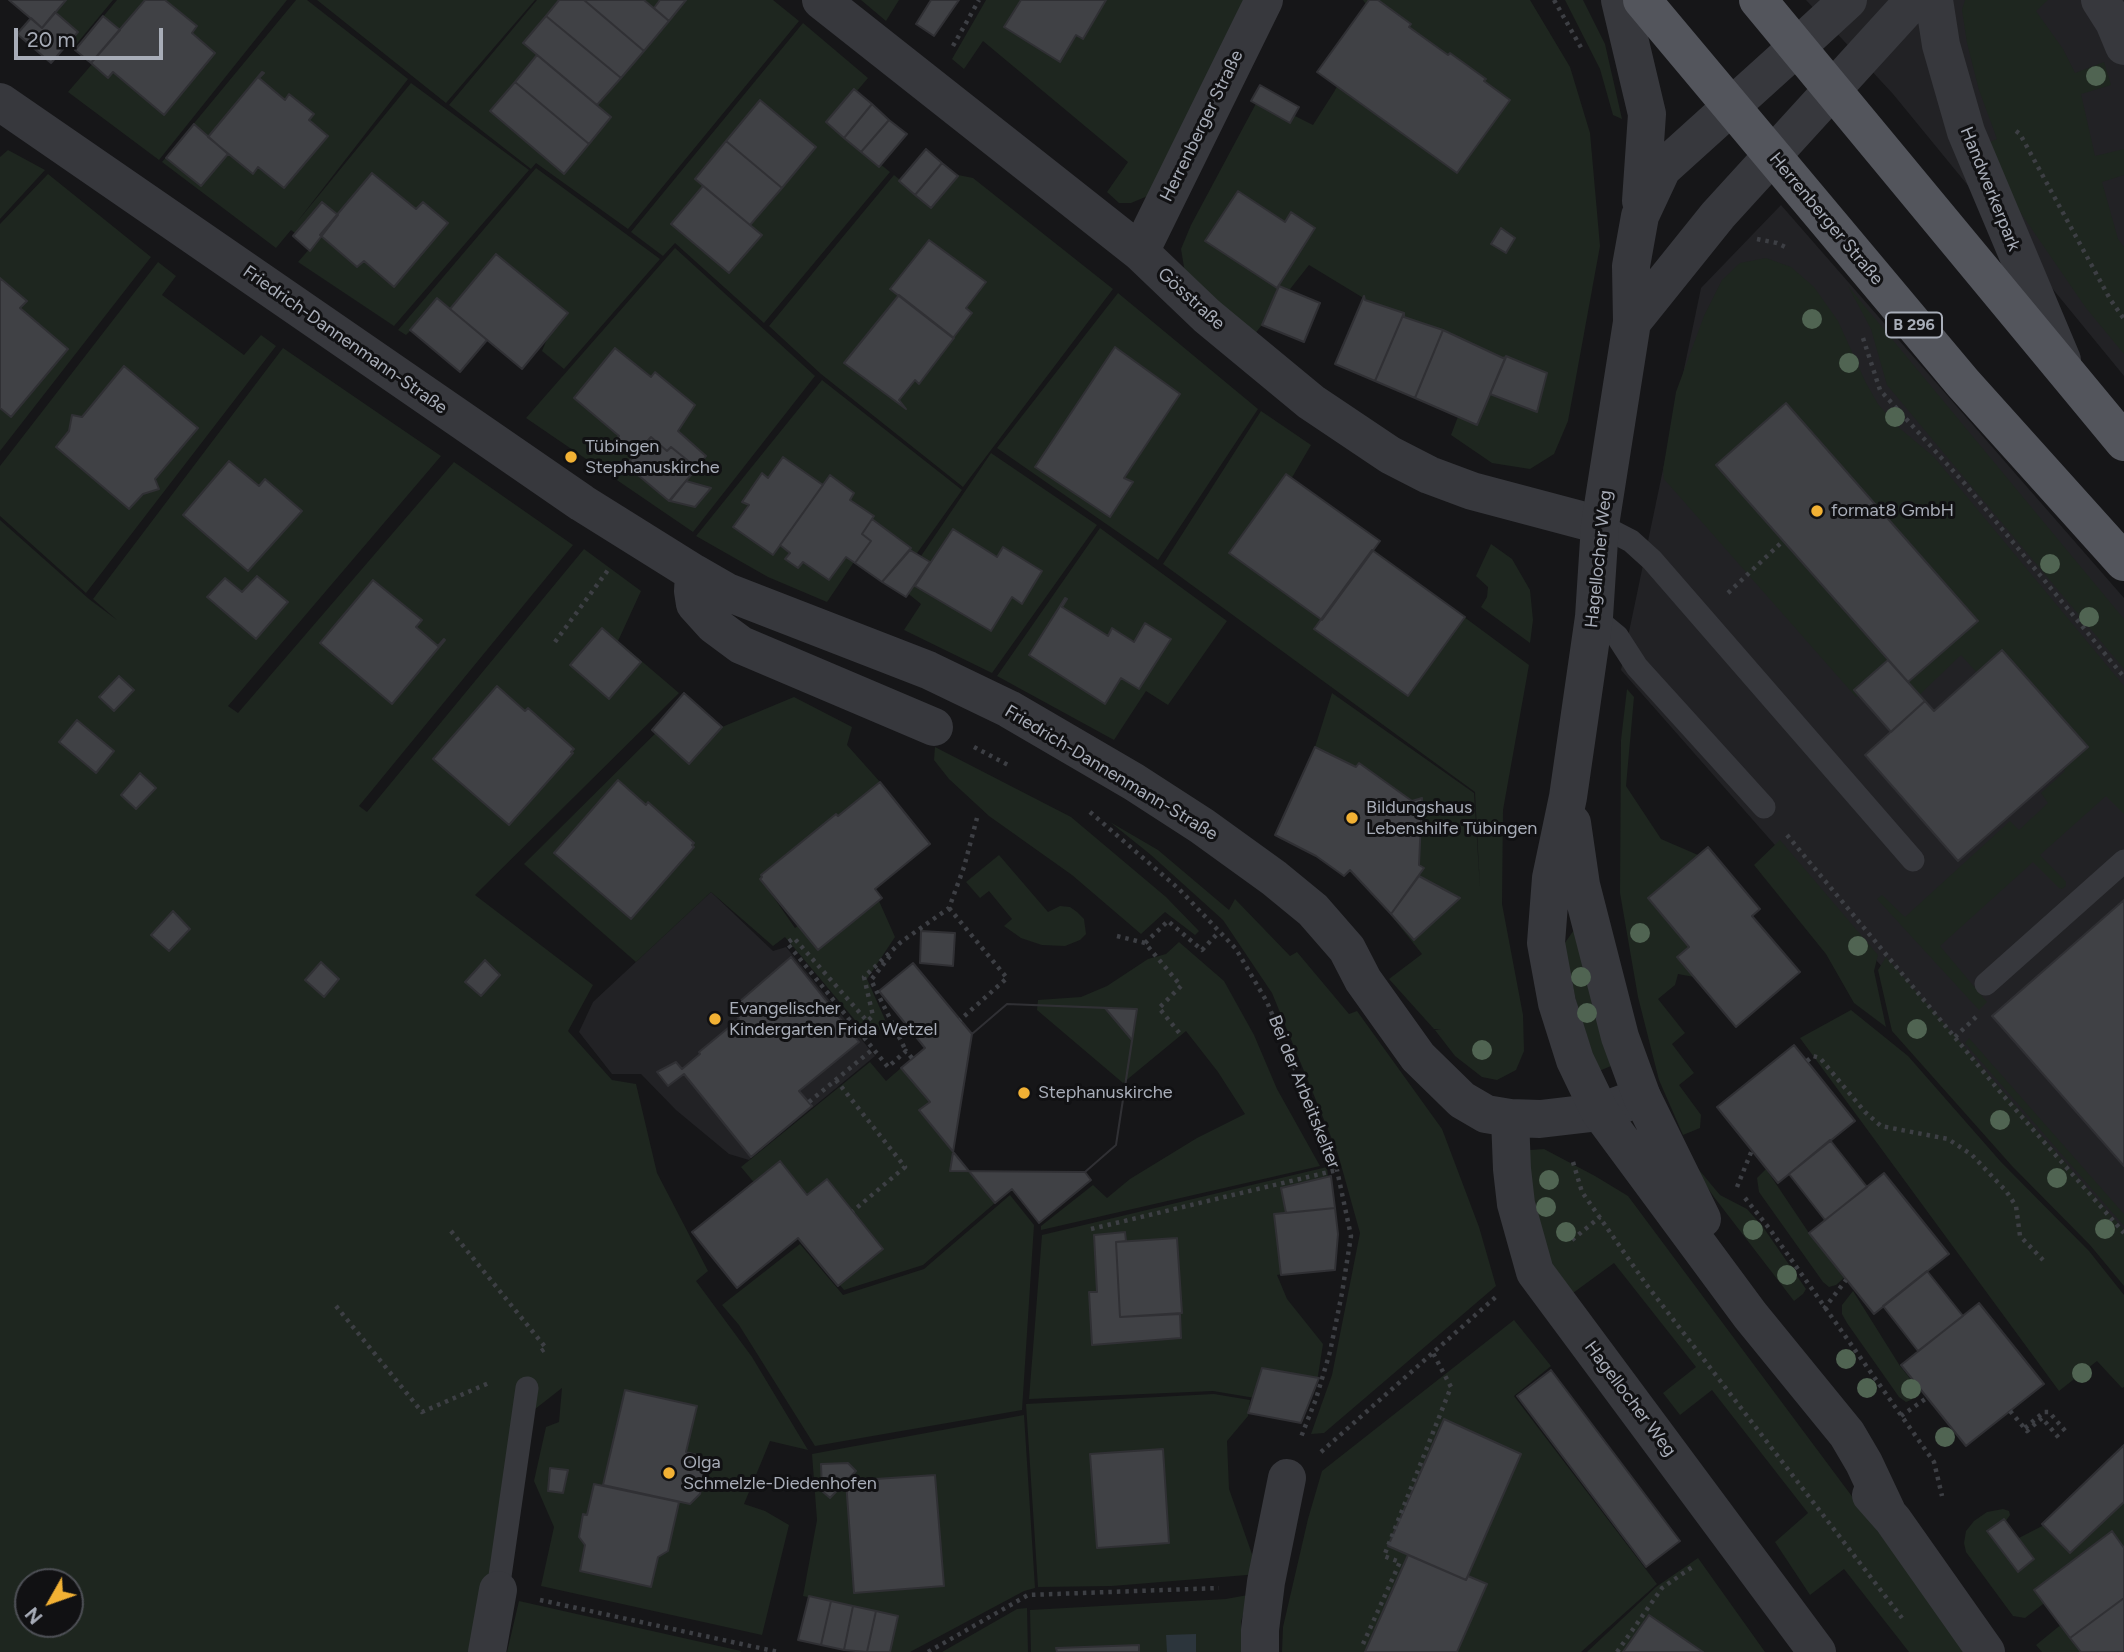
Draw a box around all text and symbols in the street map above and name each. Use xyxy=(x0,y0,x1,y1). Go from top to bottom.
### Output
scale bar xyxy=(18,14,166,58)
text: 20 m xyxy=(27,27,75,52)
street label: Herrenberger Straße xyxy=(1156,47,1248,205)
street label: Handwerkerpark xyxy=(1955,124,2025,254)
street label: Herrenberger Straße xyxy=(1764,149,1888,289)
street label: Friedrich-Dannenmann-Straße xyxy=(239,261,451,419)
street label: Gösstraße xyxy=(1153,263,1229,335)
road number: B 296 xyxy=(1886,312,1942,338)
place label: Tübingen Stephanuskirche xyxy=(585,436,720,478)
marker: Tübingen Stephanuskirche xyxy=(563,449,579,465)
street label: Hagellocher Weg xyxy=(1581,489,1617,629)
place label: format8 GmbH xyxy=(1831,500,1954,522)
marker: format8 GmbH xyxy=(1809,503,1825,519)
street label: Friedrich-Dannenmann-Straße xyxy=(1001,701,1221,845)
place label: Bildungshaus Lebenshilfe Tübingen xyxy=(1366,797,1537,840)
marker: Bildungshaus Lebenshilfe Tübingen xyxy=(1344,810,1360,826)
place label: Evangelischer Kindergarten Frida Wetzel xyxy=(729,998,937,1040)
marker: Evangelischer Kindergarten Frida Wetzel xyxy=(707,1011,723,1027)
street label: Bei der Arbeitskelter xyxy=(1263,1012,1345,1172)
place label: Stephanuskirche xyxy=(1038,1082,1173,1104)
marker: Stephanuskirche xyxy=(1016,1085,1032,1101)
street label: Hagellocher Weg xyxy=(1580,1337,1680,1461)
place label: Olga Schmelzle-Diedenhofen xyxy=(683,1452,877,1494)
marker: Olga Schmelzle-Diedenhofen xyxy=(661,1465,677,1481)
north arrow xyxy=(14,1568,84,1638)
text: N xyxy=(21,1603,48,1629)

